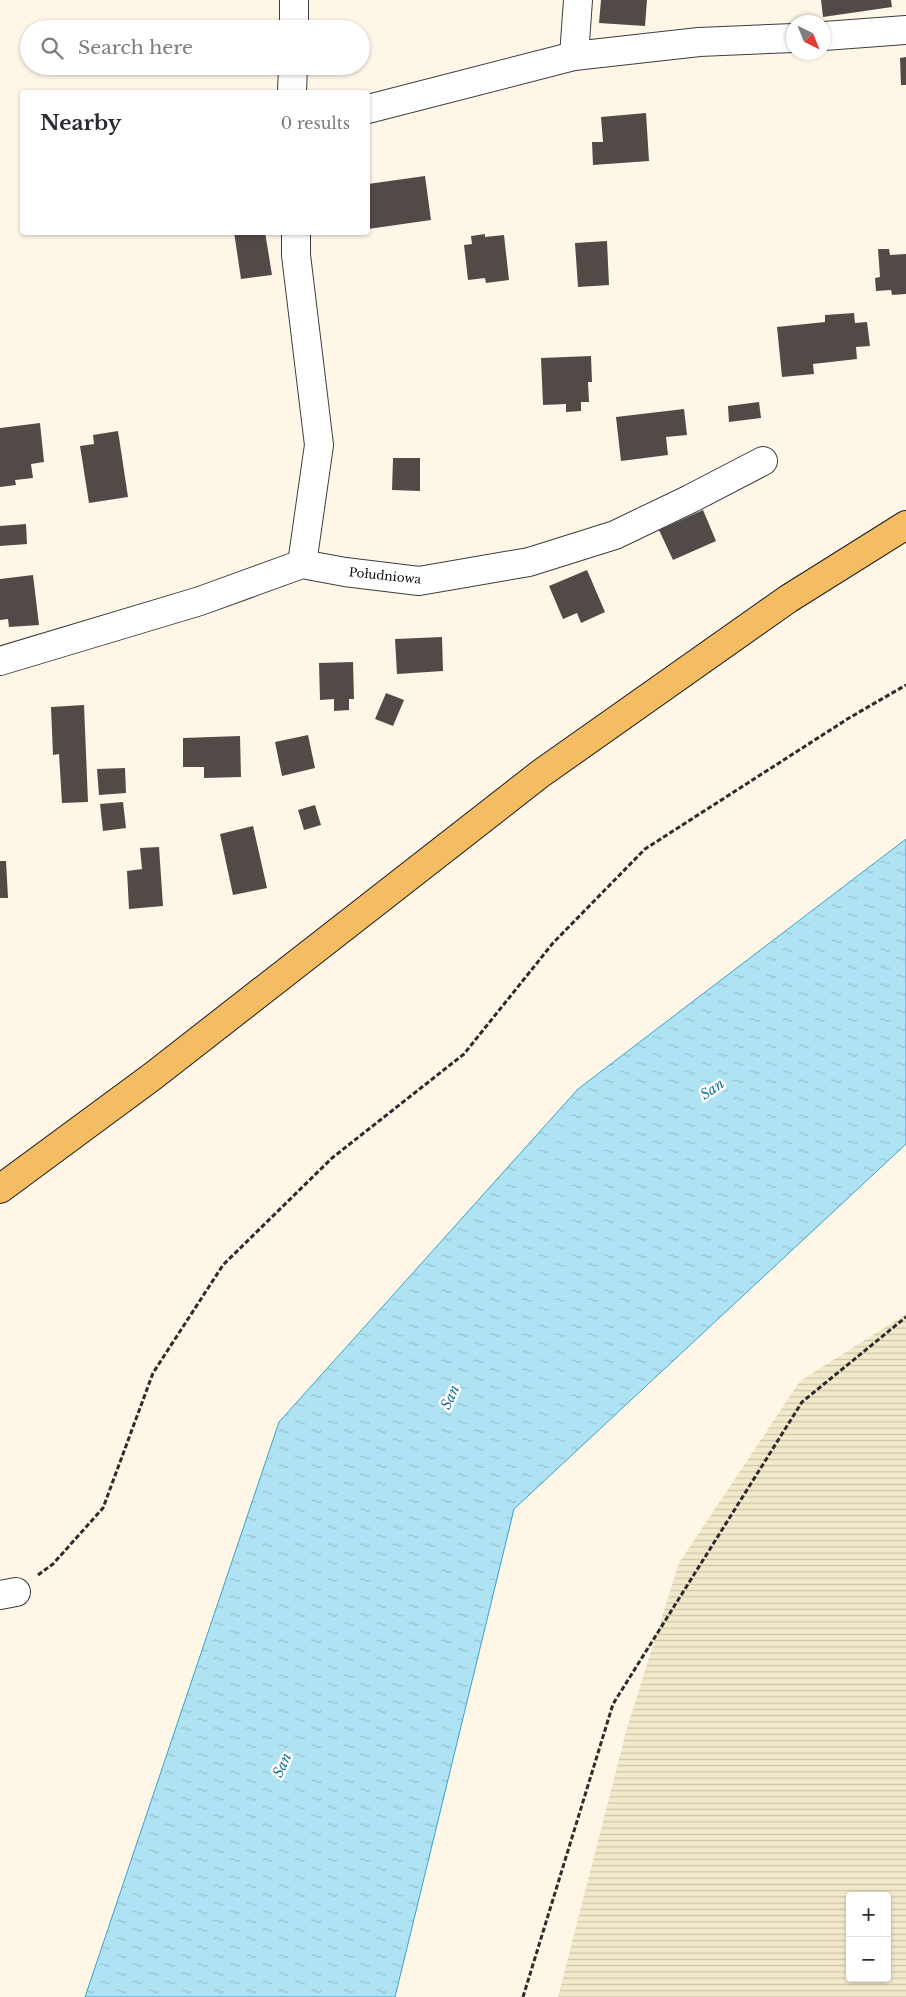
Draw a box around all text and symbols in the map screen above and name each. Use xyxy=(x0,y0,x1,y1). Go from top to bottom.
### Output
north arrow xyxy=(786,15,831,60)
search box xyxy=(20,20,370,75)
icon: search xyxy=(38,34,66,62)
text: Search here xyxy=(78,36,193,59)
text: Nearby xyxy=(40,110,121,136)
text: 0 results xyxy=(281,113,350,133)
street label: Południowa xyxy=(348,564,422,587)
water label: San xyxy=(697,1074,728,1103)
water label: San xyxy=(437,1382,464,1412)
water label: San xyxy=(269,1750,296,1780)
map controls xyxy=(846,1892,891,1982)
button: + xyxy=(846,1892,891,1937)
button: − xyxy=(846,1937,891,1982)

